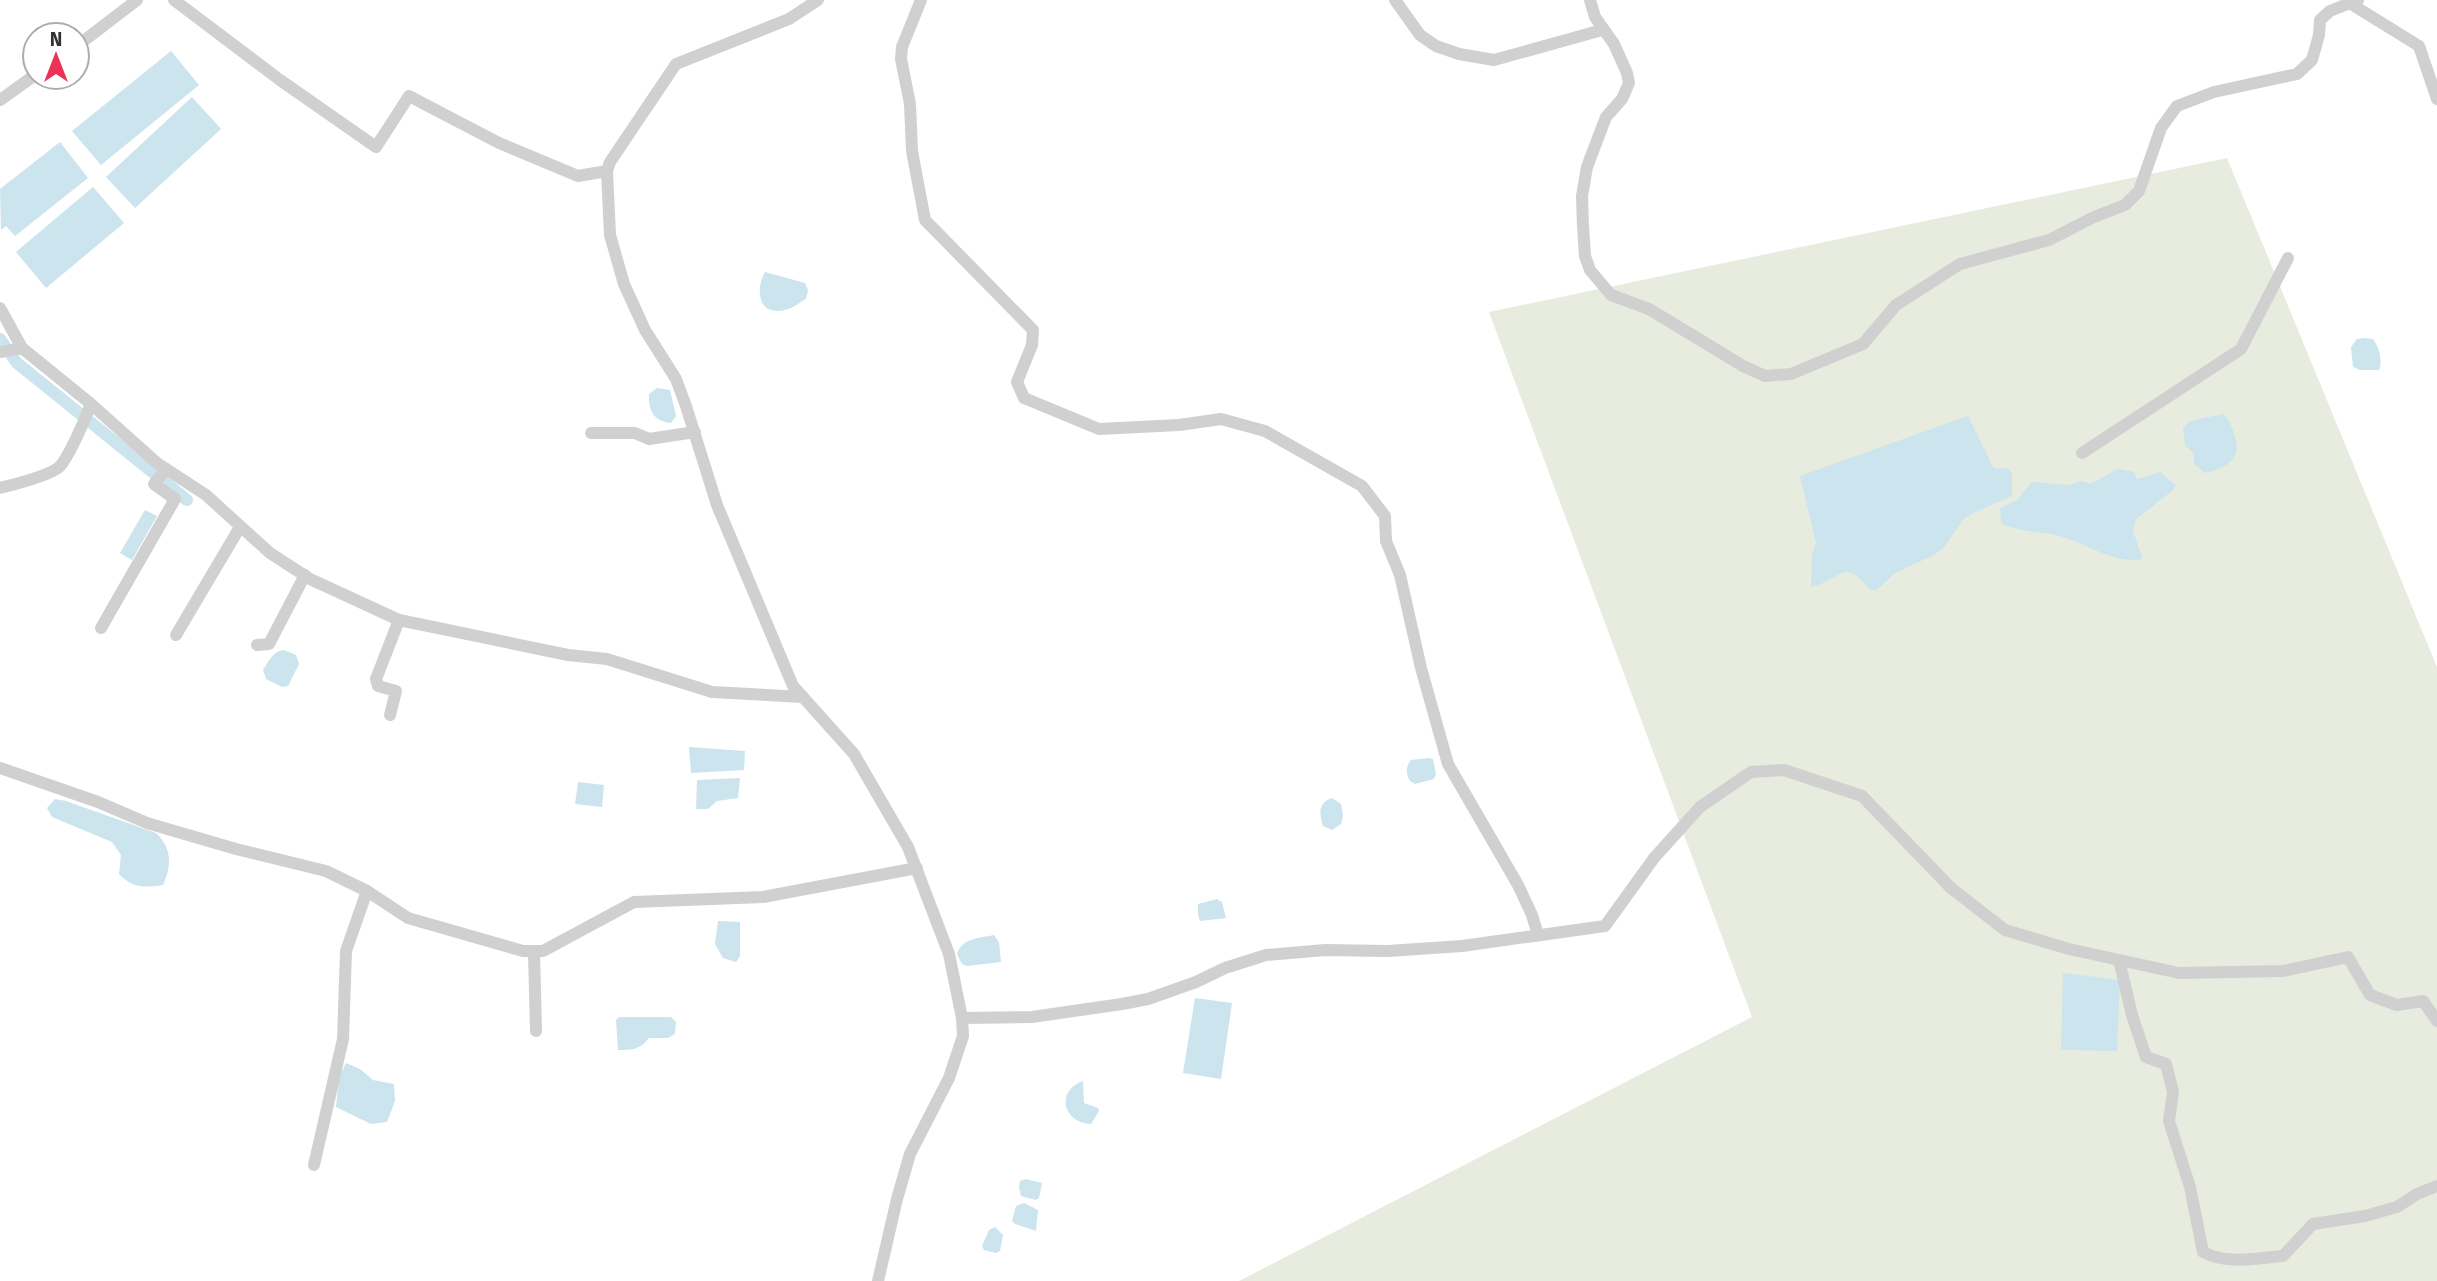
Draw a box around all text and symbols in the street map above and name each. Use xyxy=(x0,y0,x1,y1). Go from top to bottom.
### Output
north arrow xyxy=(21,21,91,91)
text: N xyxy=(50,28,62,51)

